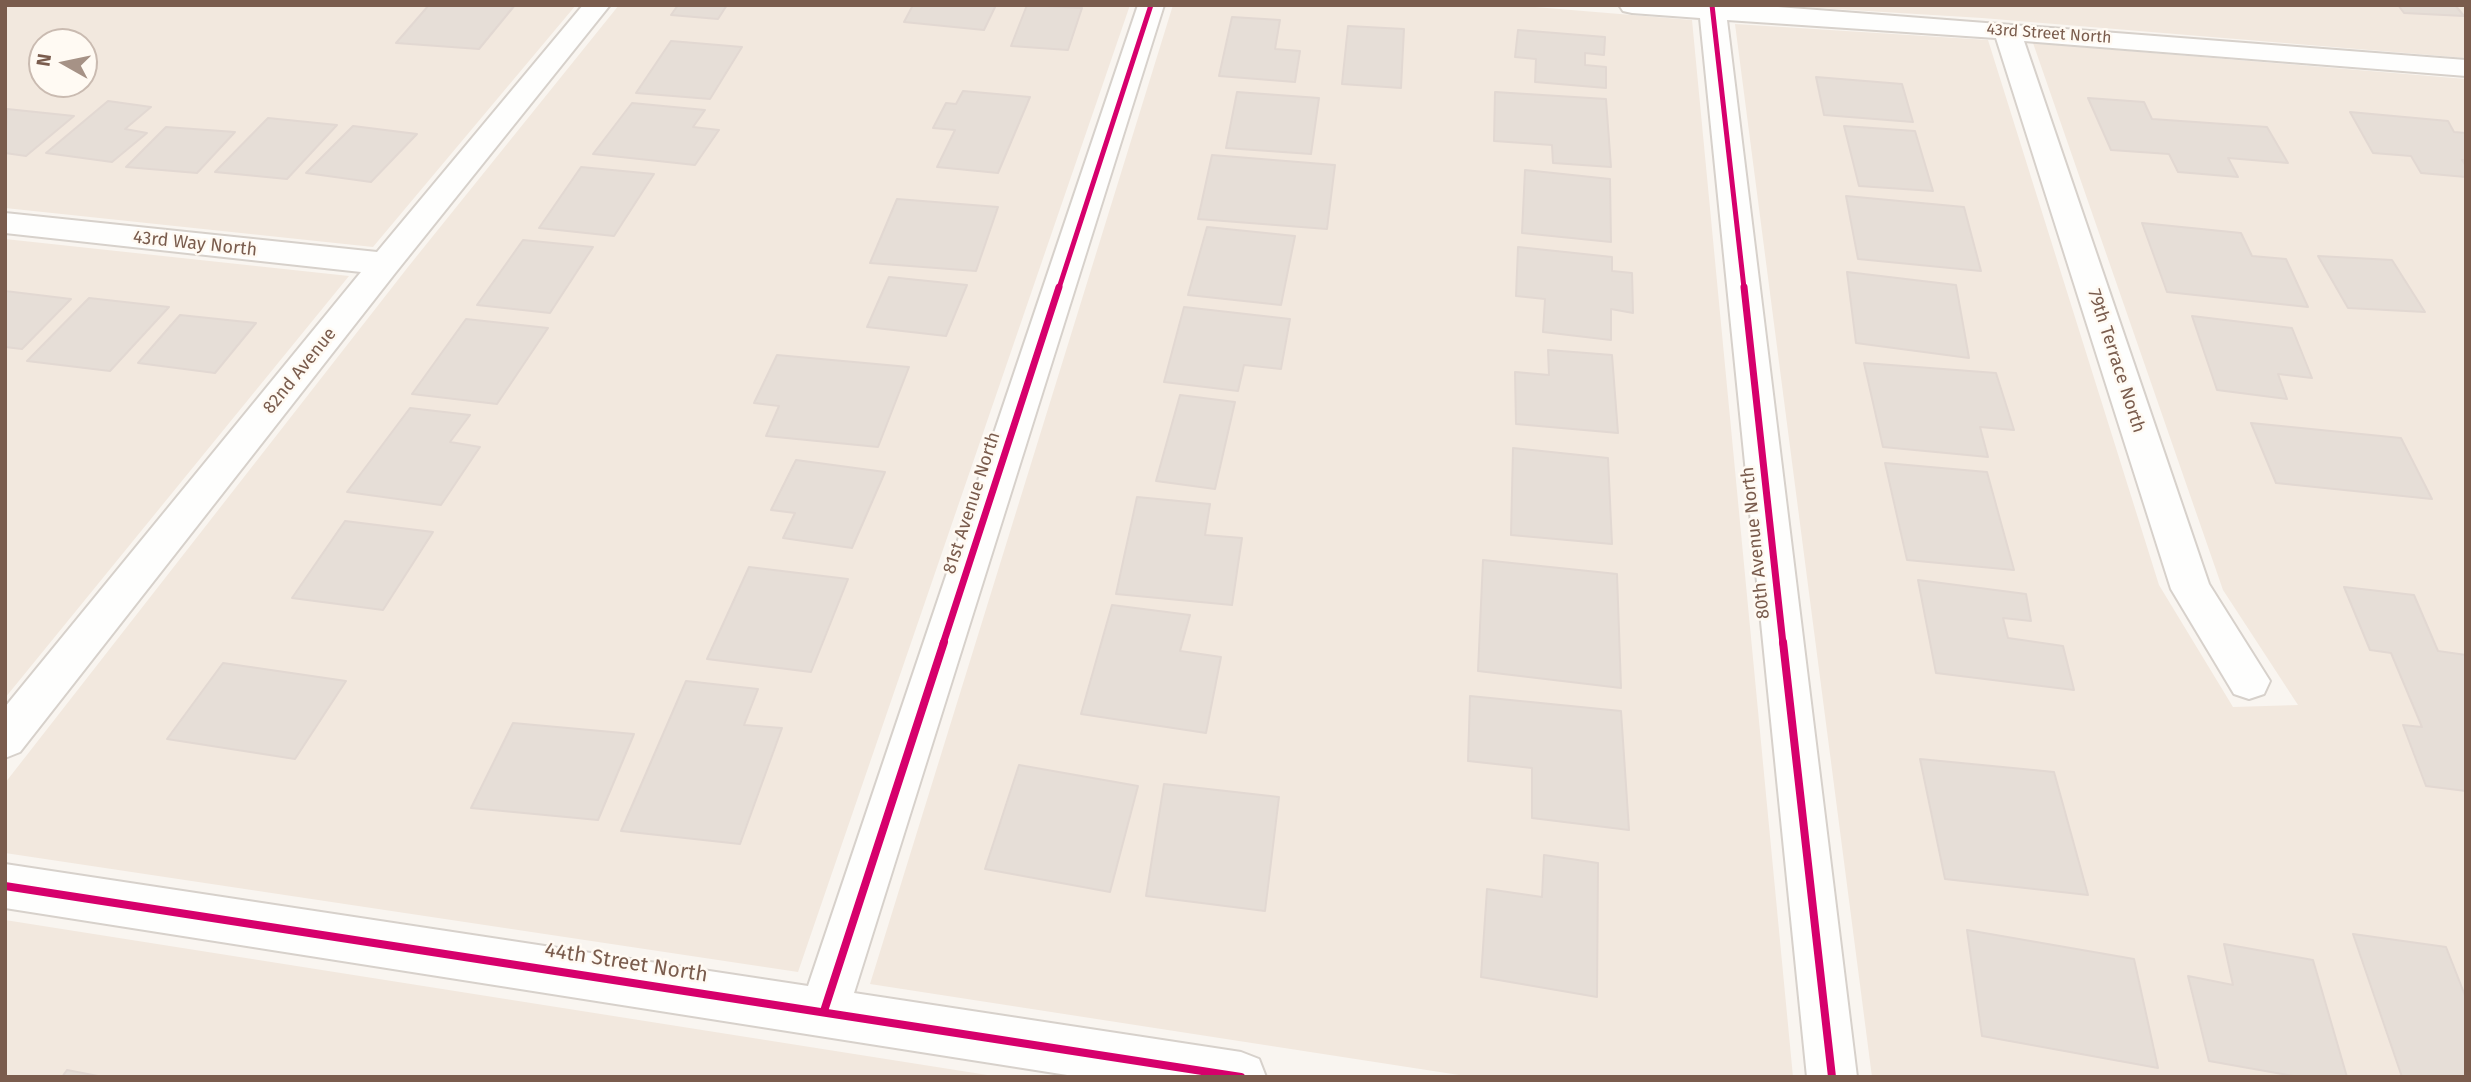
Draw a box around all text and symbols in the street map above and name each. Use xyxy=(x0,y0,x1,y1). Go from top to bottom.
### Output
street label: 43rd Street North xyxy=(1986,20,2112,48)
north arrow xyxy=(28,28,98,98)
text: N xyxy=(31,52,56,68)
street label: 43rd Way North xyxy=(132,227,258,261)
street label: 79th Terrace North xyxy=(2083,286,2149,436)
street label: 82nd Avenue xyxy=(259,324,341,418)
street label: 81st Avenue North xyxy=(939,429,1005,577)
street label: 80th Avenue North xyxy=(1737,466,1775,620)
street label: 44th Street North xyxy=(543,938,709,988)

